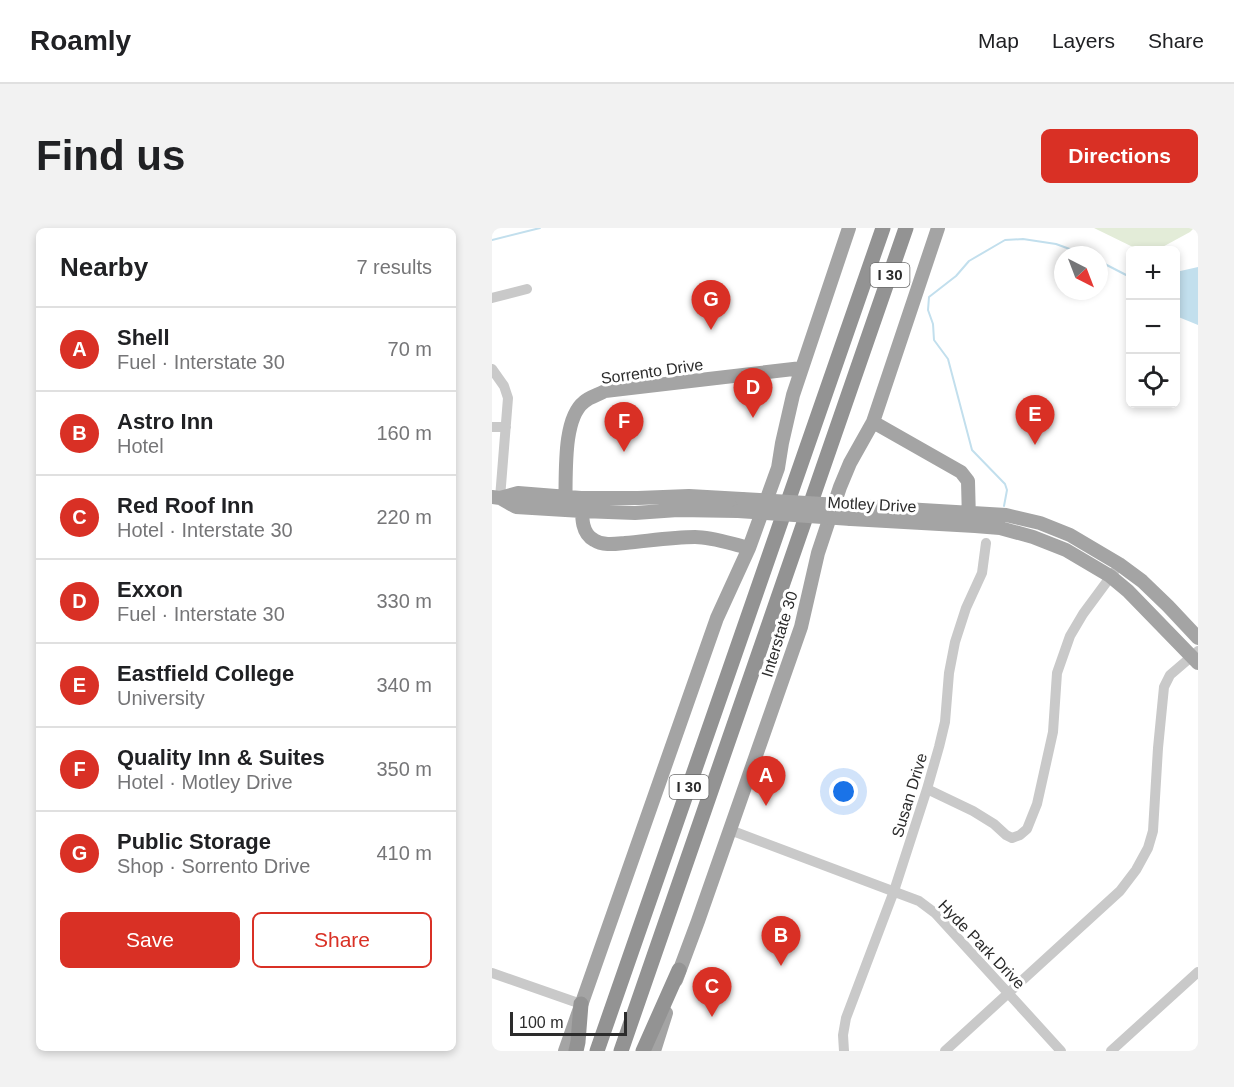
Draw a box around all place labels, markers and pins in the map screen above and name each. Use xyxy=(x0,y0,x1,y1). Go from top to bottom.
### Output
pin: G xyxy=(692,280,730,330)
pin: D xyxy=(734,368,772,418)
pin: E xyxy=(1016,396,1054,445)
pin: F xyxy=(604,402,644,452)
pin: A xyxy=(746,756,786,806)
pin: B xyxy=(762,916,800,966)
pin: C xyxy=(692,968,732,1017)

